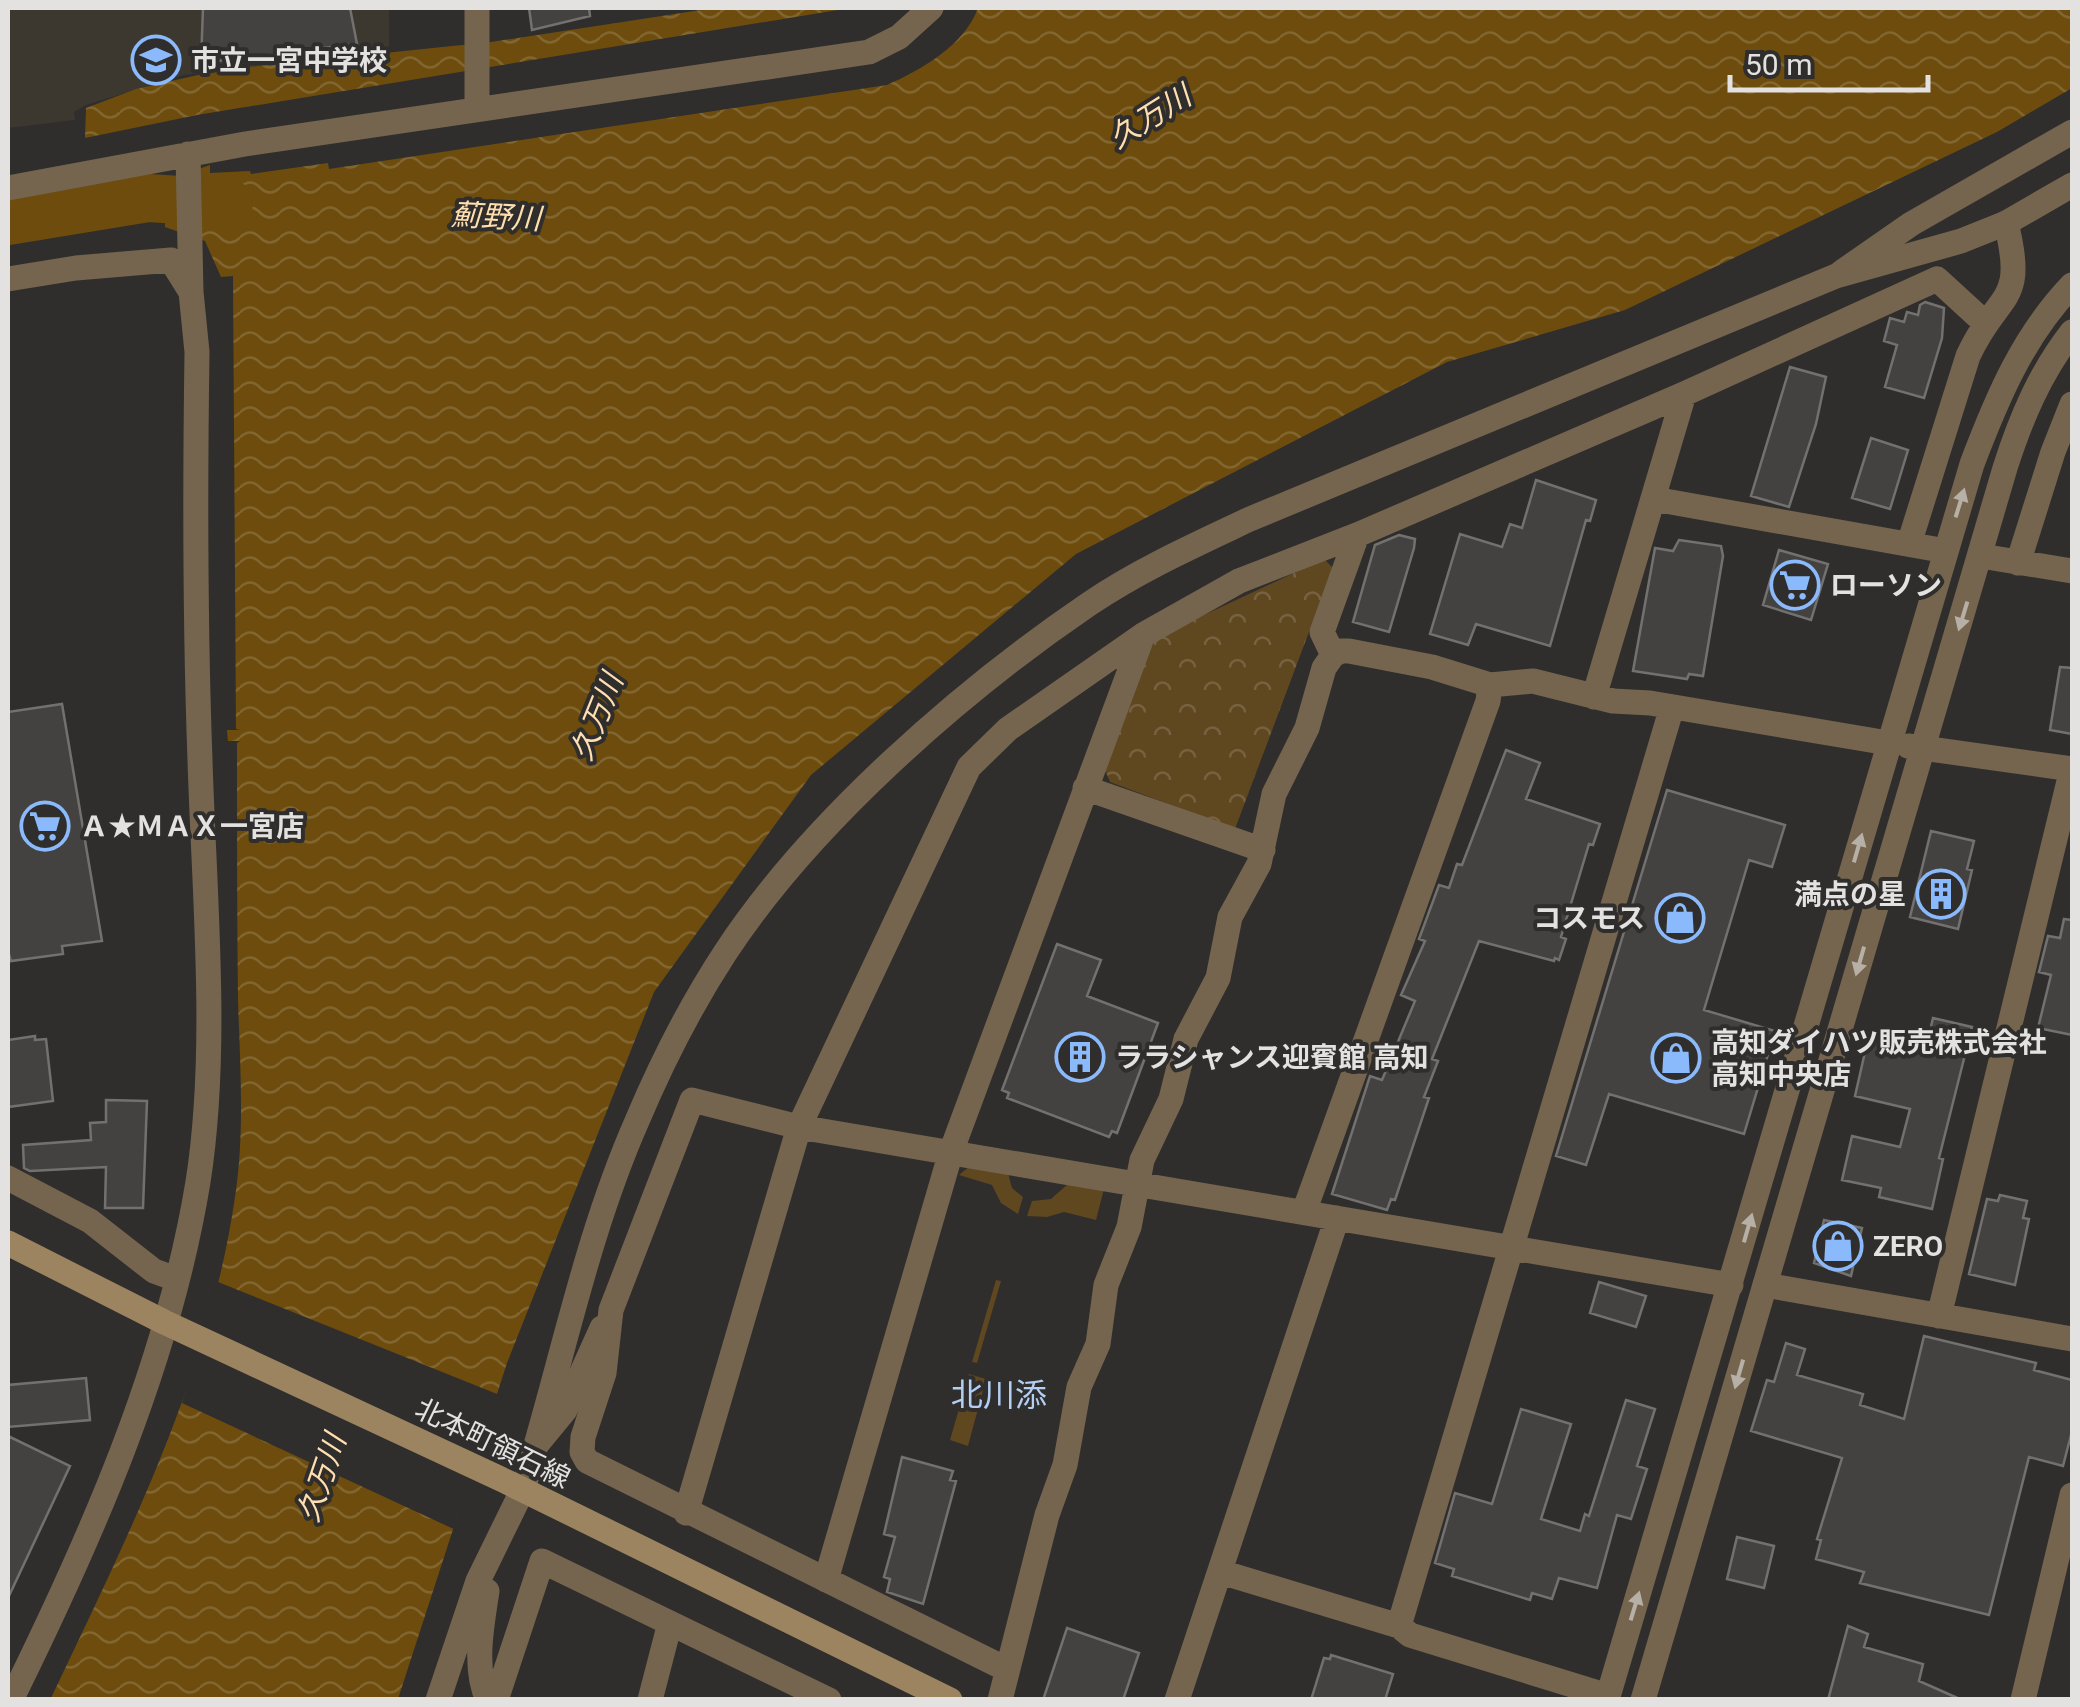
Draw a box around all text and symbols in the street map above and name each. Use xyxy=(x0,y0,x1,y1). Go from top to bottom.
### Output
scale bar xyxy=(1730,30,1928,92)
school or university icon: 市立一宮中学校 xyxy=(130,34,182,86)
place label: 市立一宮中学校 xyxy=(191,44,387,77)
text: 50 m xyxy=(1745,47,1812,82)
water label: 久万川 xyxy=(1102,76,1200,155)
water label: 薊野川 xyxy=(450,197,545,236)
one-way arrow xyxy=(1953,487,1968,518)
supermarket icon: ローソン xyxy=(1769,559,1821,611)
place label: ローソン xyxy=(1830,569,1942,602)
one-way arrow xyxy=(1955,601,1970,632)
water label: 久万川 xyxy=(563,666,631,765)
supermarket icon: Ａ★ＭＡＸ一宮店 xyxy=(19,800,71,852)
place label: Ａ★ＭＡＸ一宮店 xyxy=(80,810,304,843)
one-way arrow xyxy=(1851,833,1866,863)
building icon: 満点の星 xyxy=(1915,868,1967,920)
place label: 満点の星 xyxy=(1794,878,1906,911)
shop icon: コスモス xyxy=(1654,892,1706,944)
place label: コスモス xyxy=(1533,902,1645,935)
one-way arrow xyxy=(1852,946,1867,977)
place label: 高知ダイハツ販売株式会社 高知中央店 xyxy=(1711,1026,2046,1091)
building icon: ララシャンス迎賓館 高知 xyxy=(1054,1031,1106,1083)
shop icon: 高知ダイハツ販売株式会社 高知中央店 xyxy=(1650,1032,1702,1084)
place label: ララシャンス迎賓館 高知 xyxy=(1115,1041,1429,1074)
one-way arrow xyxy=(1741,1212,1756,1242)
shop icon: ZERO xyxy=(1812,1220,1864,1272)
place label: ZERO xyxy=(1873,1230,1943,1263)
one-way arrow xyxy=(1731,1359,1746,1390)
district label: 北川添 xyxy=(951,1376,1047,1414)
street label: 北本町領石線 xyxy=(410,1392,576,1495)
water label: 久万川 xyxy=(290,1427,354,1526)
one-way arrow xyxy=(1628,1590,1643,1621)

